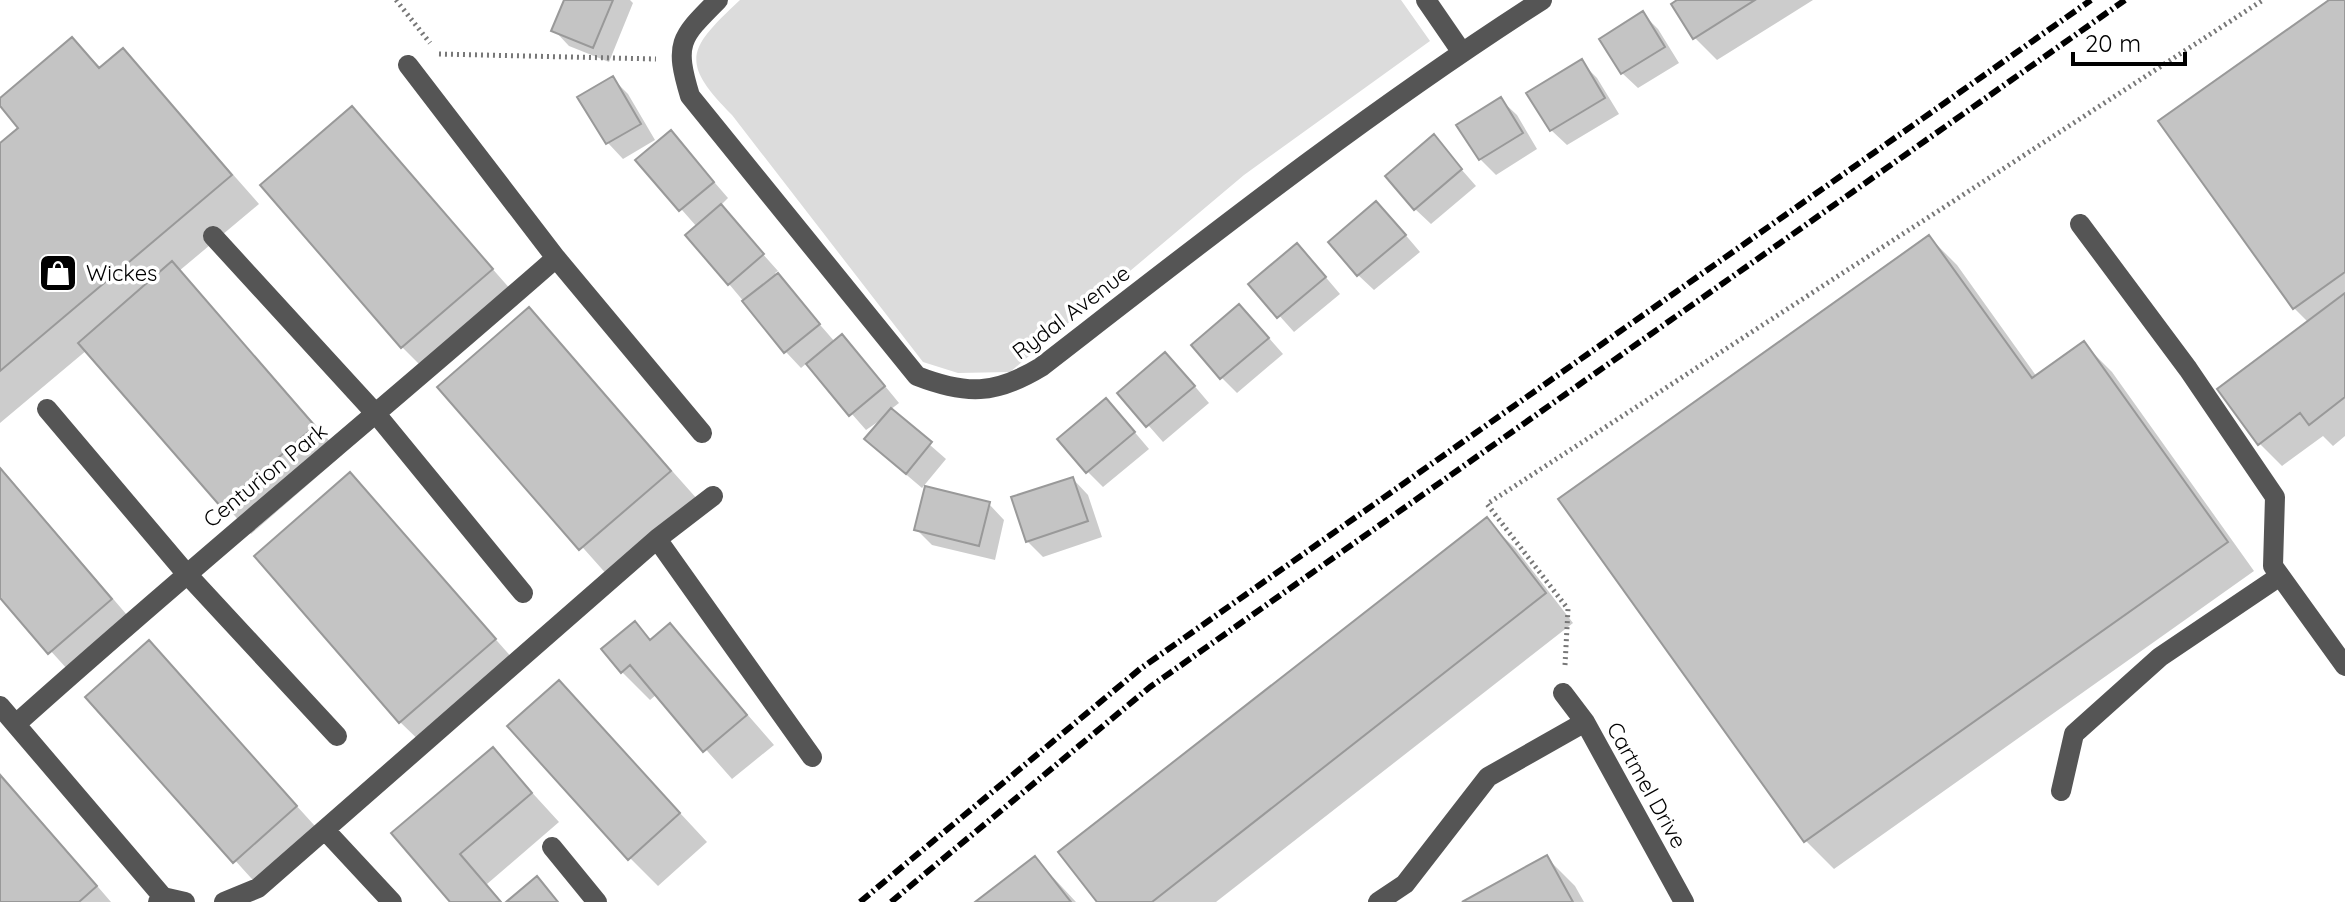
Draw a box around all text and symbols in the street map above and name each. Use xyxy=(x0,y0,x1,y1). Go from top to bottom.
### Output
scale bar xyxy=(2073,16,2185,66)
text: 20 m xyxy=(2085,28,2141,58)
shop icon: Wickes xyxy=(37,252,79,294)
place label: Wickes xyxy=(86,259,157,287)
street label: Rydal Avenue xyxy=(1007,259,1135,365)
street label: Centurion Park xyxy=(197,417,333,533)
street label: Cartmel Drive xyxy=(1601,717,1693,853)

